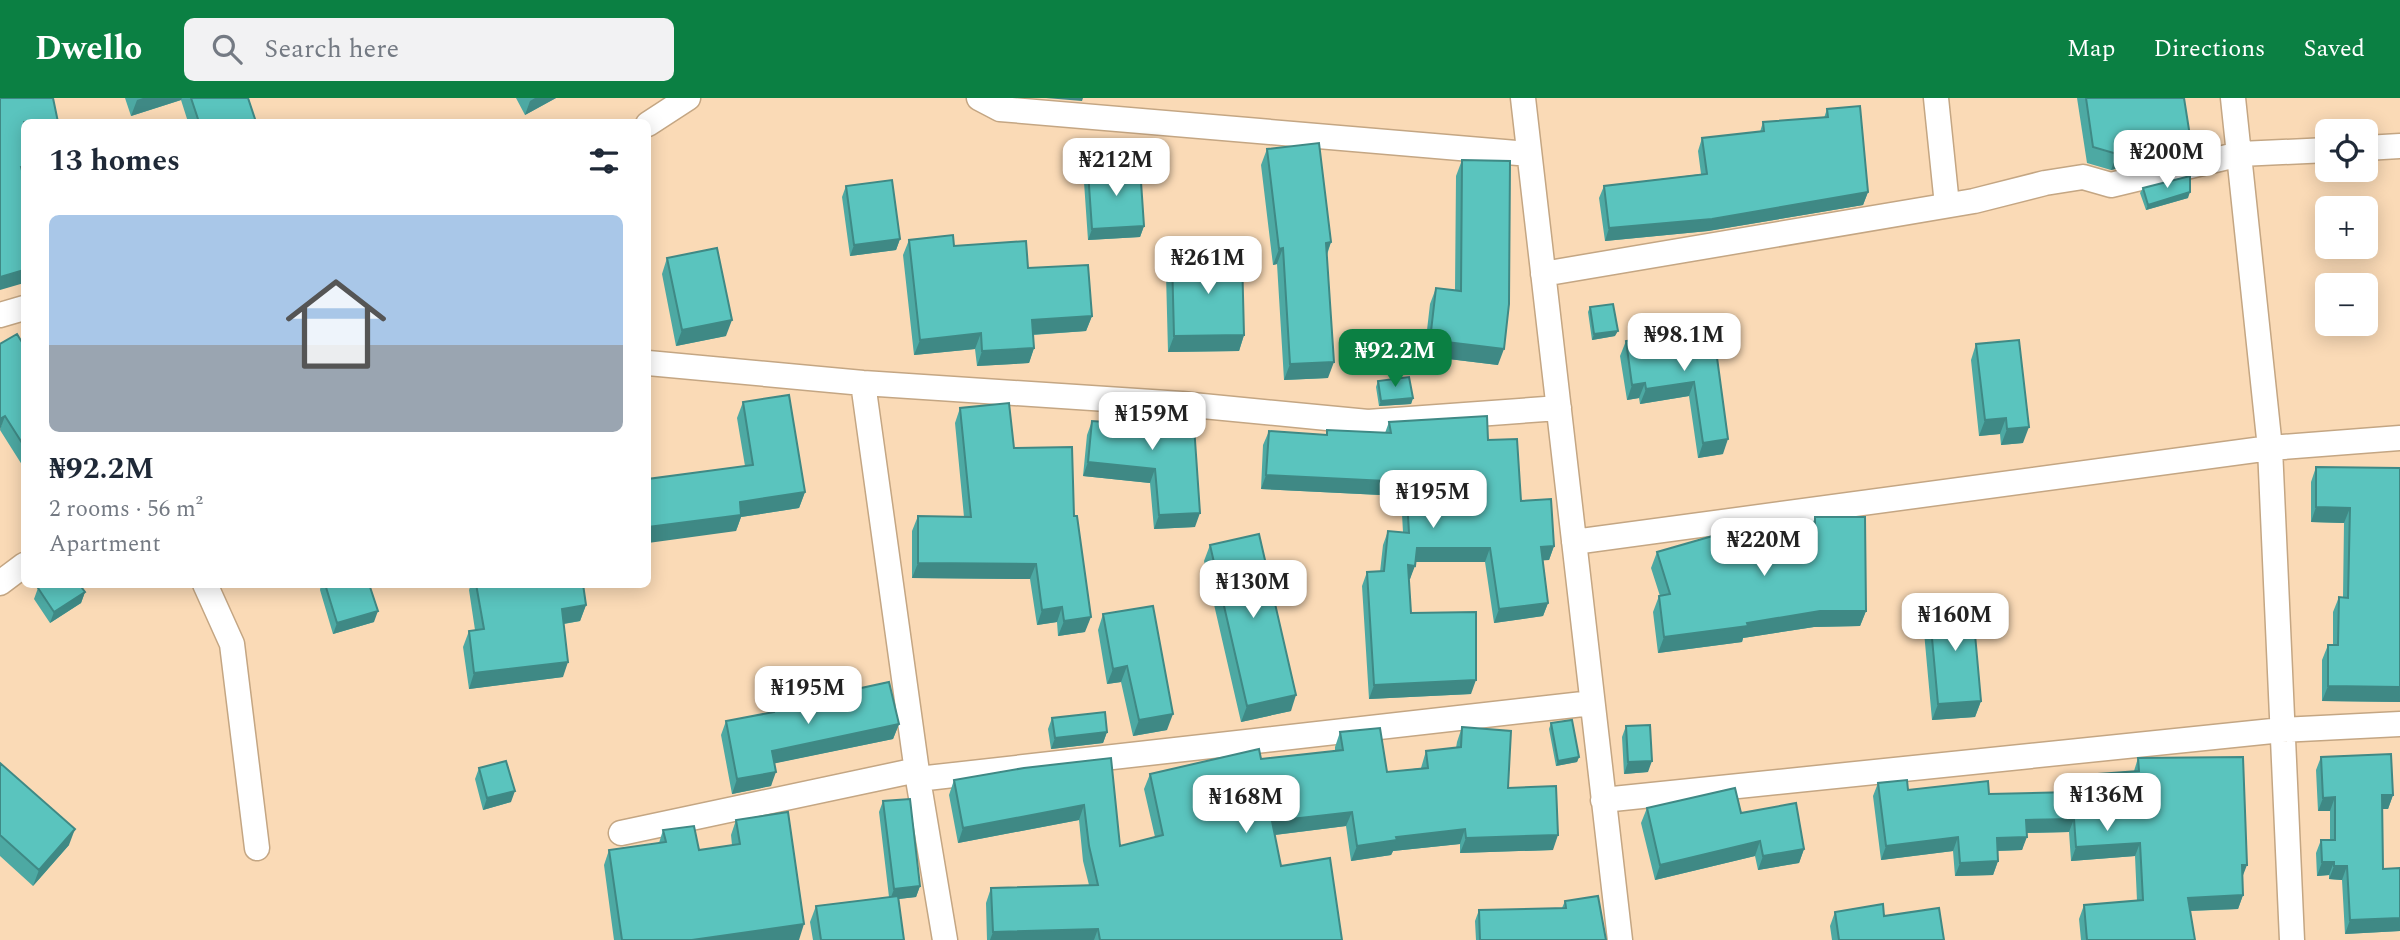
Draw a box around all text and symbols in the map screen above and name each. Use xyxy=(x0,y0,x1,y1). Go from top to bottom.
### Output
search box xyxy=(184,18,674,81)
text: Dwello xyxy=(35,24,142,74)
text: Search here xyxy=(264,29,399,69)
icon: search xyxy=(208,30,246,68)
text: Map xyxy=(2067,31,2115,67)
text: Directions xyxy=(2153,31,2265,67)
text: Saved xyxy=(2303,31,2365,67)
map controls xyxy=(2315,119,2378,336)
button: locate xyxy=(2315,119,2378,182)
pin: ₦200M xyxy=(2118,130,2216,190)
text: ₦200M xyxy=(2130,135,2204,170)
text: 13 homes xyxy=(49,138,180,184)
pin: ₦212M xyxy=(1067,139,1165,198)
icon: filters xyxy=(585,142,623,180)
text: ₦212M xyxy=(1079,143,1153,178)
button: + xyxy=(2315,196,2378,259)
pin: ₦261M xyxy=(1159,236,1257,296)
text: ₦261M xyxy=(1171,241,1245,276)
icon: home xyxy=(273,261,399,387)
button: − xyxy=(2315,273,2378,336)
pin: ₦98.1M xyxy=(1627,314,1741,373)
text: ₦98.1M xyxy=(1644,318,1724,353)
pin: ₦92.2M xyxy=(1338,330,1452,389)
text: ₦92.2M xyxy=(1355,334,1435,369)
pin: ₦159M xyxy=(1103,392,1201,452)
text: ₦159M xyxy=(1115,397,1189,432)
text: ₦92.2M xyxy=(49,446,154,492)
pin: ₦195M xyxy=(1384,470,1482,530)
text: ₦195M xyxy=(1396,475,1470,510)
text: 2 rooms · 56 m² xyxy=(49,492,203,527)
pin: ₦220M xyxy=(1715,518,1813,578)
text: ₦220M xyxy=(1727,523,1801,558)
text: Apartment xyxy=(49,527,161,562)
pin: ₦130M xyxy=(1204,560,1302,620)
text: ₦130M xyxy=(1216,565,1290,600)
pin: ₦160M xyxy=(1906,594,2004,653)
text: ₦160M xyxy=(1918,598,1992,633)
pin: ₦195M xyxy=(759,666,857,726)
text: ₦195M xyxy=(771,671,845,706)
pin: ₦136M xyxy=(2058,774,2156,833)
pin: ₦168M xyxy=(1197,776,1295,835)
text: ₦136M xyxy=(2070,778,2144,813)
text: ₦168M xyxy=(1209,780,1283,815)

